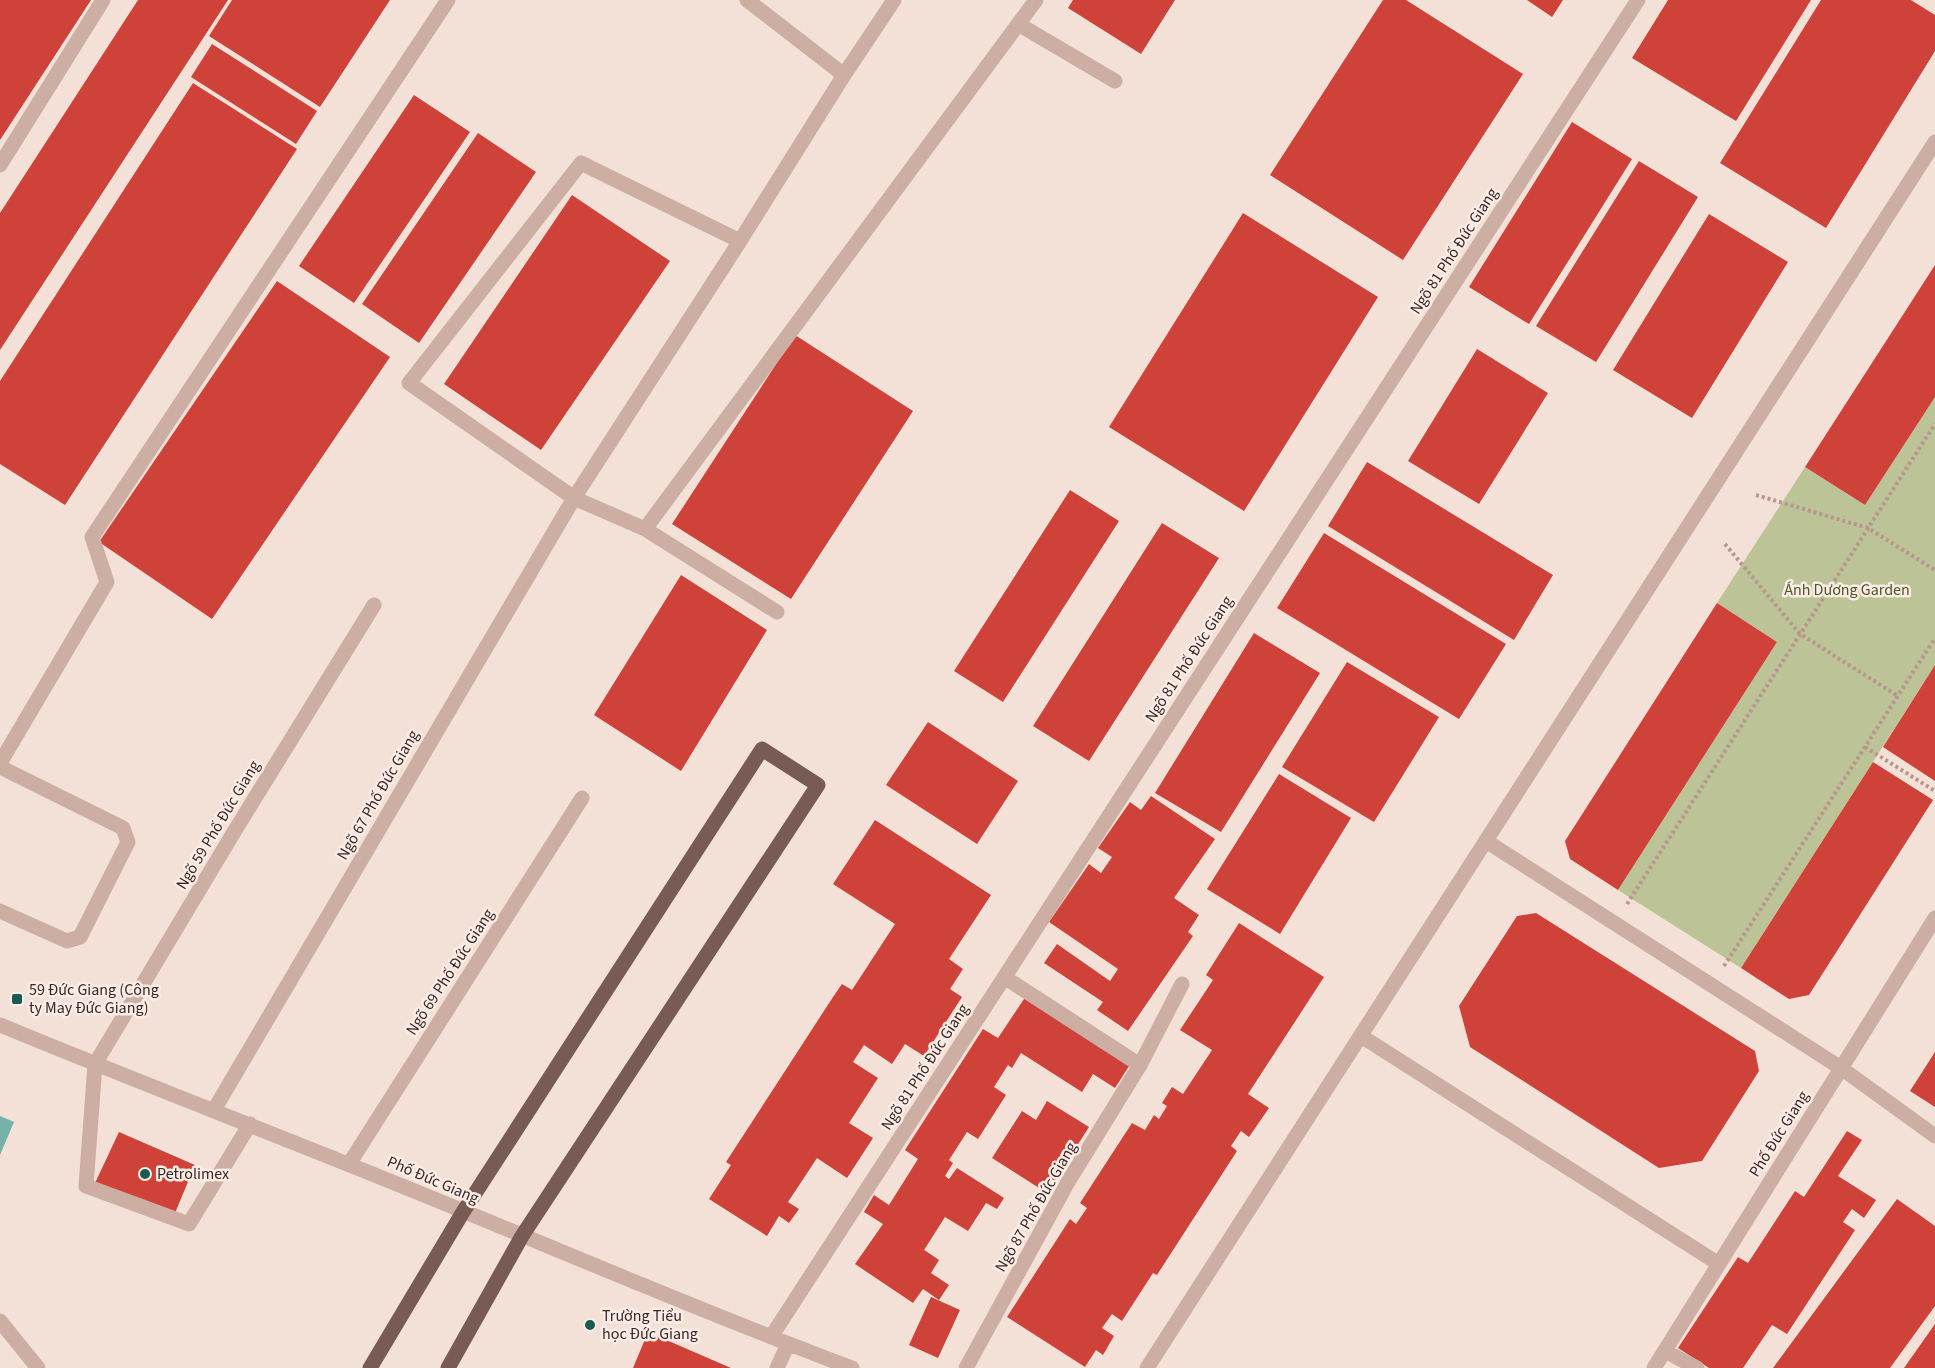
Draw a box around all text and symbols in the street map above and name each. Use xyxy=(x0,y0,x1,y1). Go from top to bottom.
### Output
street label: Ngõ 81 Phố Đức Giang xyxy=(1405,183,1503,319)
park label: Ánh Dương Garden xyxy=(1784,579,1910,601)
street label: Ngõ 81 Phố Đức Giang xyxy=(1140,591,1238,727)
street label: Ngõ 67 Phố Đức Giang xyxy=(332,726,424,864)
street label: Ngõ 59 Phố Đức Giang xyxy=(171,756,265,894)
street label: Ngõ 69 Phố Đức Giang xyxy=(401,904,499,1040)
place label: 59 Đức Giang (Công ty May Đức Giang) xyxy=(29,979,159,1019)
marker: 59 Đức Giang (Công ty May Đức Giang) xyxy=(10,992,24,1006)
street label: Ngõ 81 Phố Đức Giang xyxy=(876,999,974,1135)
street label: Phố Đức Giang xyxy=(1744,1087,1814,1181)
street label: Ngõ 87 Phố Đức Giang xyxy=(990,1138,1082,1276)
street label: Phố Đức Giang xyxy=(384,1151,482,1209)
place label: Petrolimex xyxy=(157,1163,229,1185)
marker: Petrolimex xyxy=(138,1167,152,1181)
place label: Trường Tiểu học Đức Giang xyxy=(602,1305,698,1345)
marker: Trường Tiểu học Đức Giang xyxy=(583,1318,597,1332)

